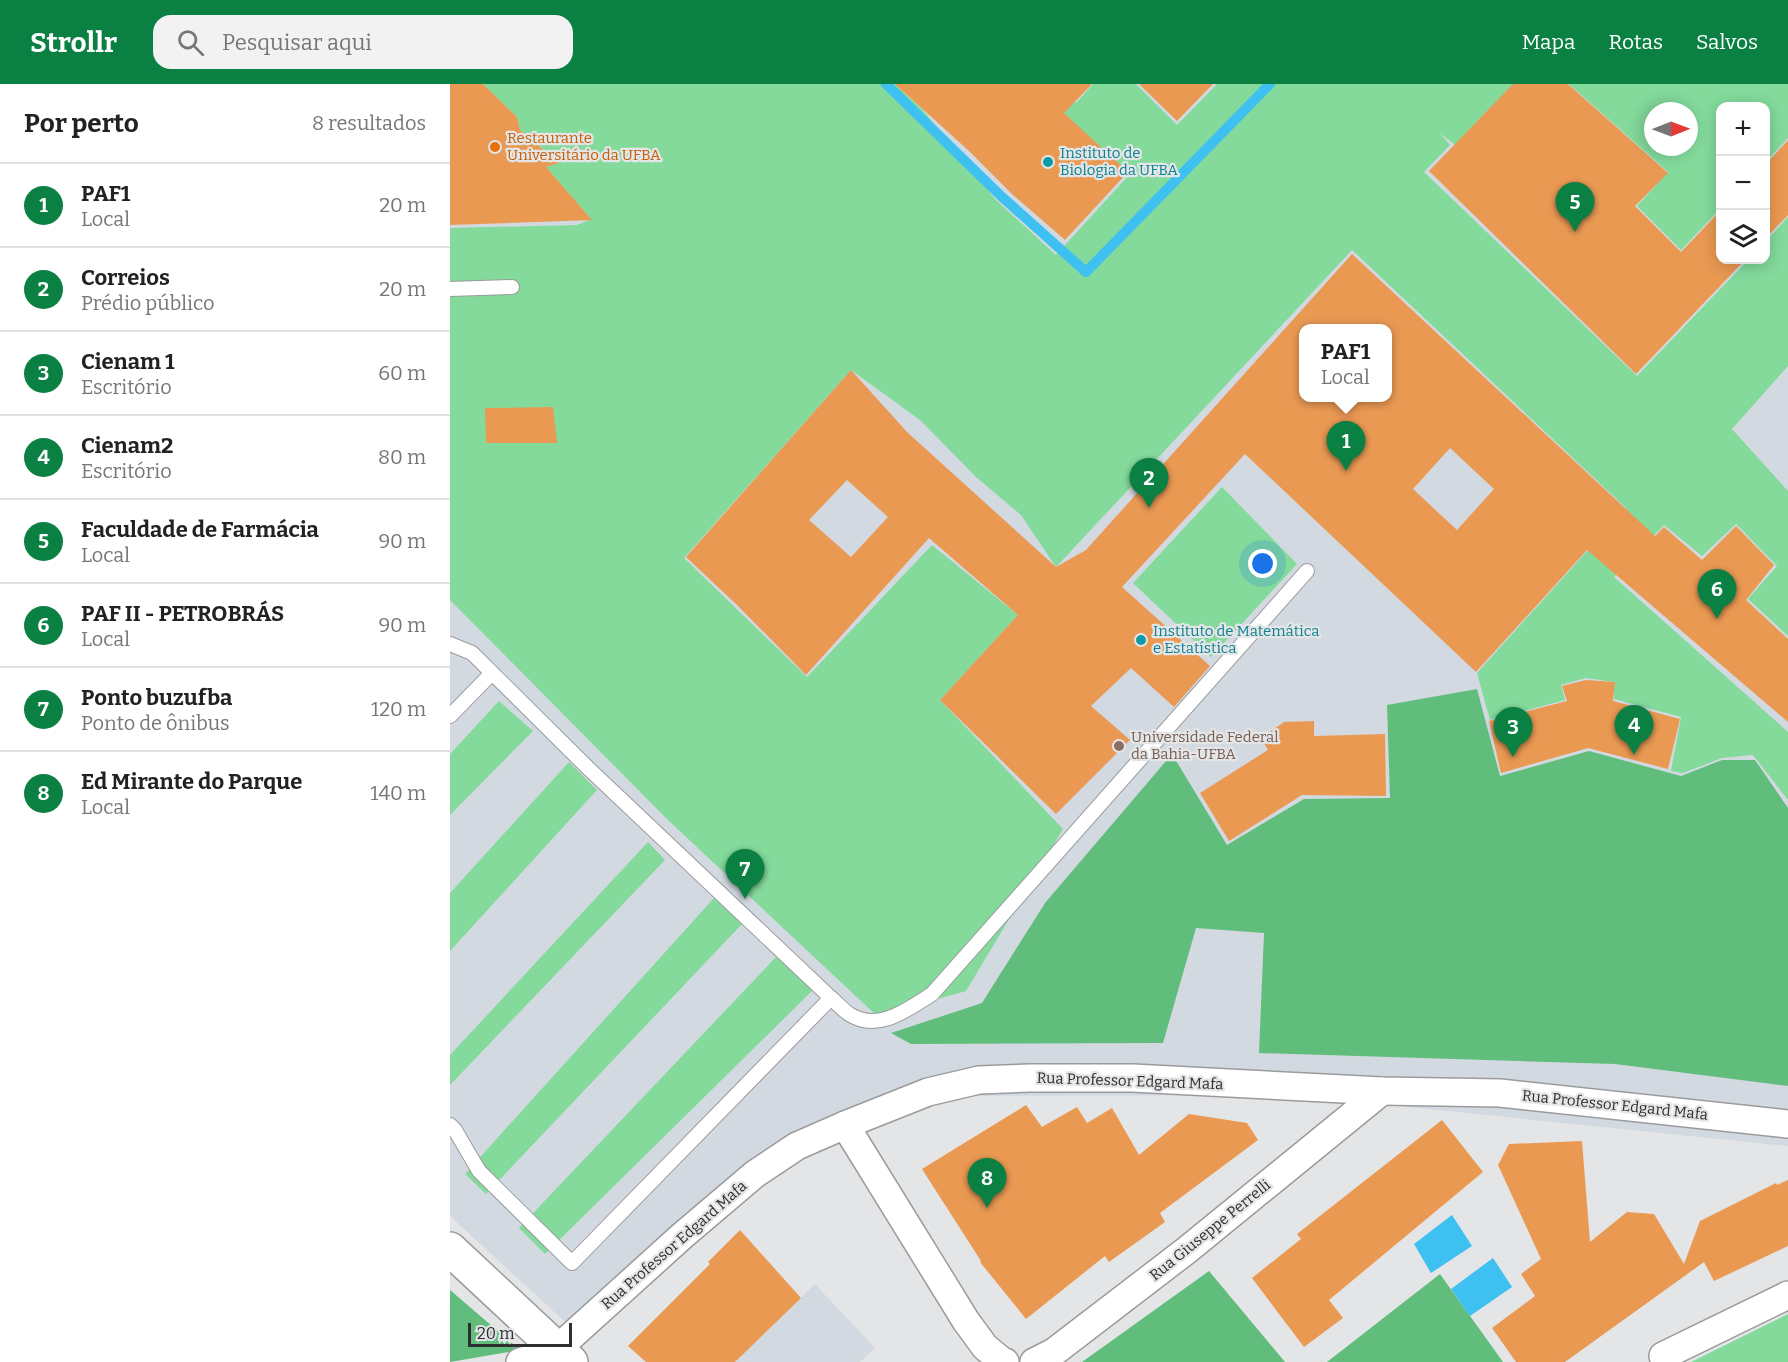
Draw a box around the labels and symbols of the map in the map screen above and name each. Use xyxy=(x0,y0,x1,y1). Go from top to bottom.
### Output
north arrow xyxy=(1644,102,1698,156)
place label: Restaurante Universitário da UFBA xyxy=(507,129,661,164)
marker: Restaurante Universitário da UFBA xyxy=(488,140,502,154)
place label: Instituto de Biologia da UFBA xyxy=(1060,144,1178,179)
marker: Instituto de Biologia da UFBA xyxy=(1041,155,1055,169)
pin: 5 xyxy=(1556,182,1594,232)
pin: 1 xyxy=(1326,422,1366,471)
pin: 2 xyxy=(1130,458,1168,508)
your location xyxy=(1248,549,1277,578)
pin: 6 xyxy=(1698,570,1736,619)
place label: Instituto de Matemática e Estatística xyxy=(1153,622,1319,657)
marker: Instituto de Matemática e Estatística xyxy=(1134,633,1148,647)
pin: 4 xyxy=(1614,706,1654,755)
pin: 3 xyxy=(1494,708,1532,757)
place label: Universidade Federal da Bahia-UFBA xyxy=(1131,728,1279,763)
marker: Universidade Federal da Bahia-UFBA xyxy=(1112,739,1126,753)
pin: 7 xyxy=(726,850,764,899)
street label: Rua Professor Edgard Mafa xyxy=(1036,1069,1224,1093)
street label: Rua Professor Edgard Mafa xyxy=(1521,1086,1709,1124)
pin: 8 xyxy=(968,1158,1006,1208)
street label: Rua Giuseppe Perrelli xyxy=(1146,1175,1274,1284)
street label: Rua Professor Edgard Mafa xyxy=(598,1177,750,1313)
scale bar xyxy=(468,1320,572,1348)

